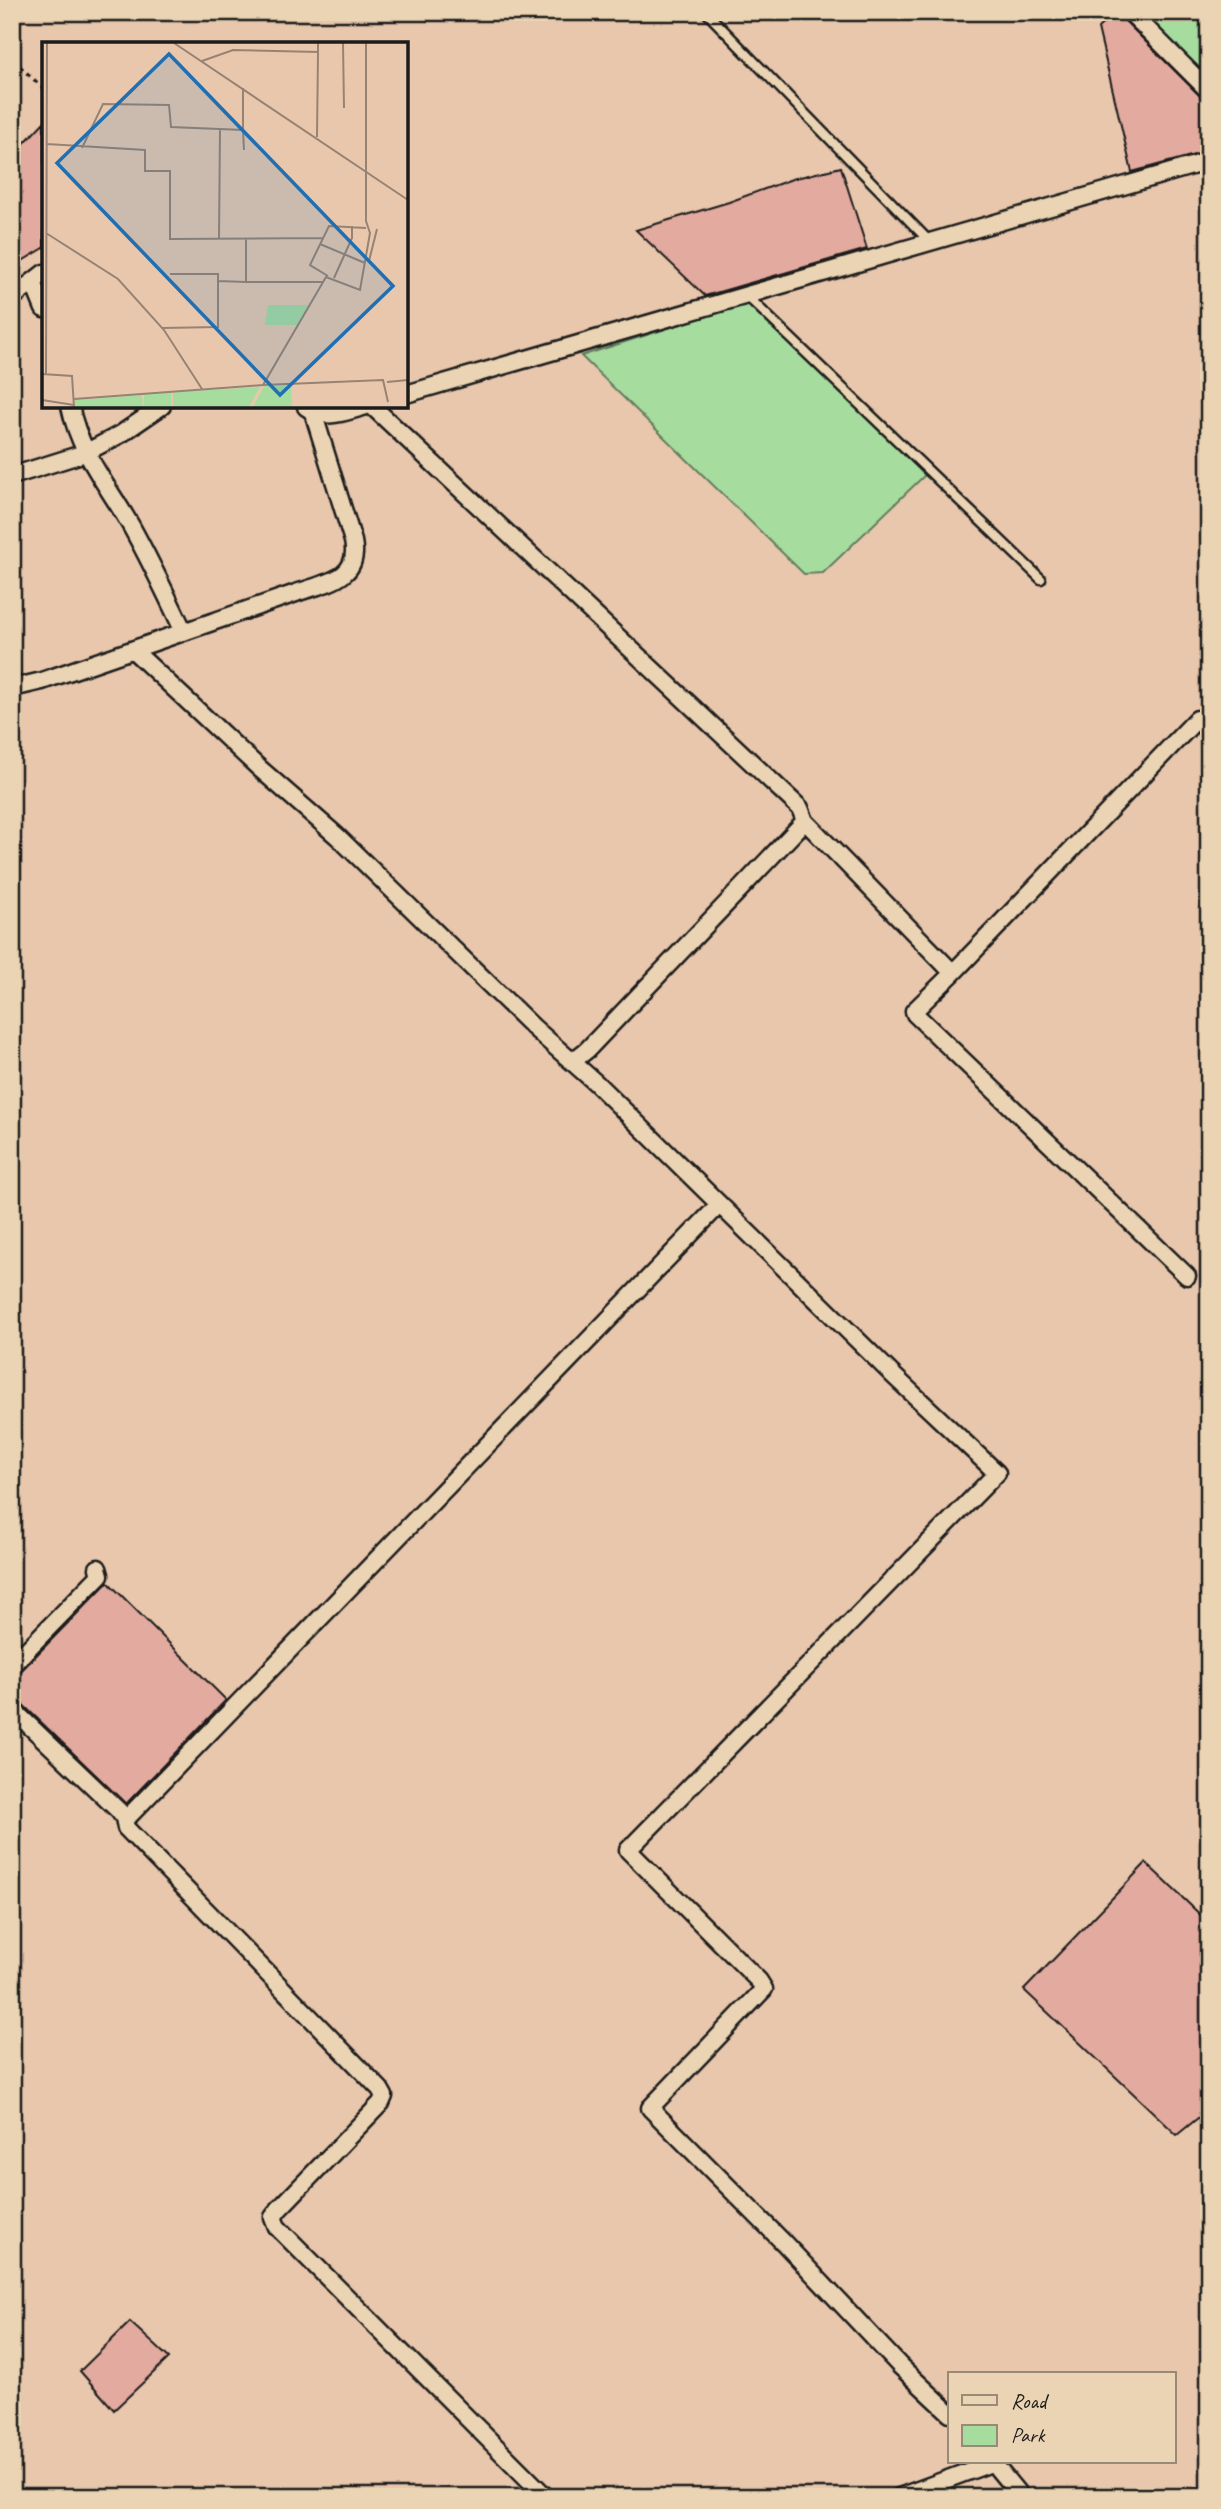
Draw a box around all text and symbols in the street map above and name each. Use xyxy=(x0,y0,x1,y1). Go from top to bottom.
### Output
inset map xyxy=(42,42,408,408)
legend xyxy=(948,2372,1176,2464)
text: Road xyxy=(1011,2388,1050,2414)
text: Park xyxy=(1011,2422,1046,2448)

